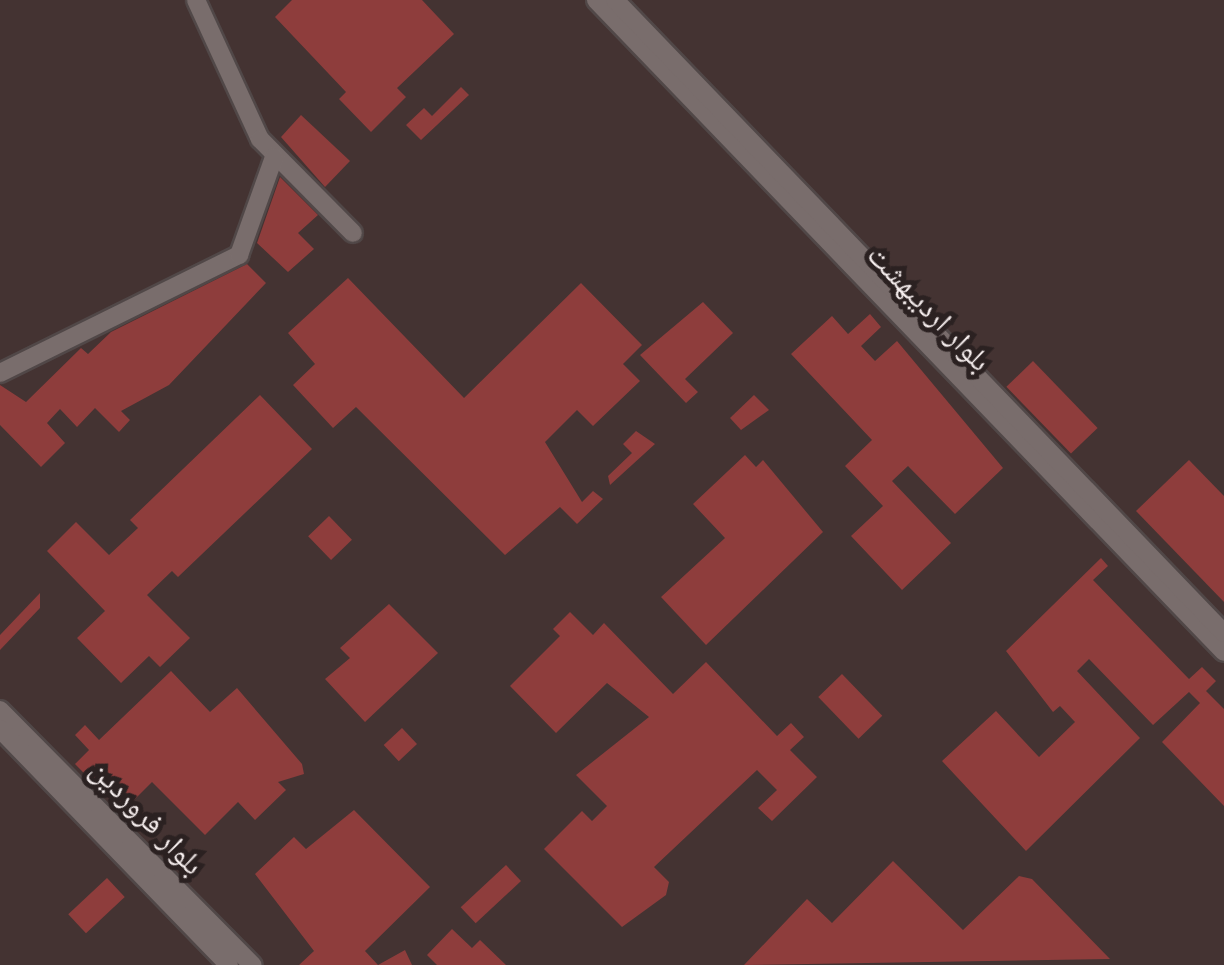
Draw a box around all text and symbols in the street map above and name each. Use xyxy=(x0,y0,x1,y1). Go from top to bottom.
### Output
street label: بلوار اردیبهشت xyxy=(860,237,998,379)
street label: بلوار فروردین xyxy=(83,752,211,882)

